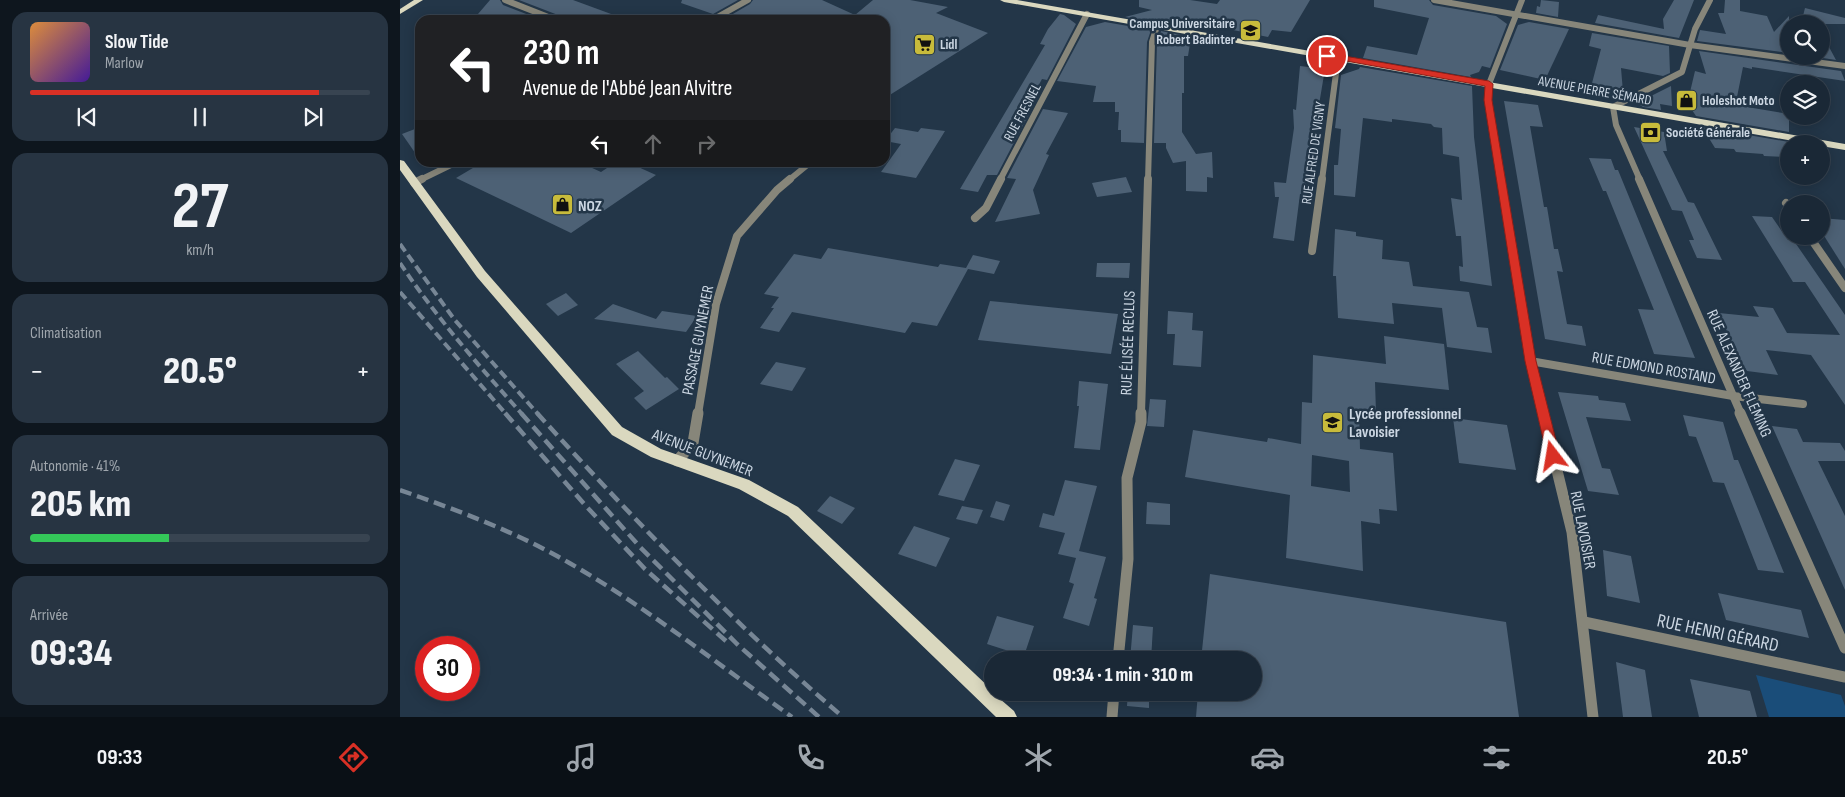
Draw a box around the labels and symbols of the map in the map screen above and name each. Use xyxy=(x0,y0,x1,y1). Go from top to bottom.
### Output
place label: Campus Universitaire Robert Badinter xyxy=(1129,15,1236,48)
school or university icon: Campus Universitaire Robert Badinter xyxy=(1239,19,1263,43)
supermarket icon: Lidl xyxy=(912,32,936,56)
pin xyxy=(1306,35,1348,77)
place label: Lidl xyxy=(940,36,957,53)
street label: AVENUE PIERRE SÉMARD xyxy=(1536,72,1653,109)
street label: RUE FRESNEL xyxy=(1000,80,1045,144)
shop icon: Holeshot Moto xyxy=(1674,88,1698,112)
place label: Holeshot Moto xyxy=(1702,92,1775,109)
street label: RUE ALFRED DE VIGNY xyxy=(1298,101,1329,205)
bank icon: Société Générale xyxy=(1638,120,1662,144)
place label: Société Générale xyxy=(1666,124,1750,141)
shop icon: NOZ xyxy=(550,193,574,217)
place label: NOZ xyxy=(578,197,602,216)
street label: PASSAGE GUYNEMER xyxy=(679,284,718,397)
street label: RUE ÉLISÉE RECLUS xyxy=(1117,290,1140,396)
street label: RUE ALEXANDER FLEMING xyxy=(1702,307,1775,440)
street label: RUE EDMOND ROSTAND xyxy=(1590,348,1717,389)
place label: Lycée professionnel Lavoisier xyxy=(1349,405,1461,442)
school or university icon: Lycée professionnel Lavoisier xyxy=(1321,410,1345,434)
street label: AVENUE GUYNEMER xyxy=(649,425,755,481)
position arrow xyxy=(1526,429,1578,481)
street label: RUE LAVOISIER xyxy=(1566,490,1599,571)
street label: RUE HENRI GÉRARD xyxy=(1655,609,1781,658)
speed limit sign: 30 xyxy=(415,636,480,701)

